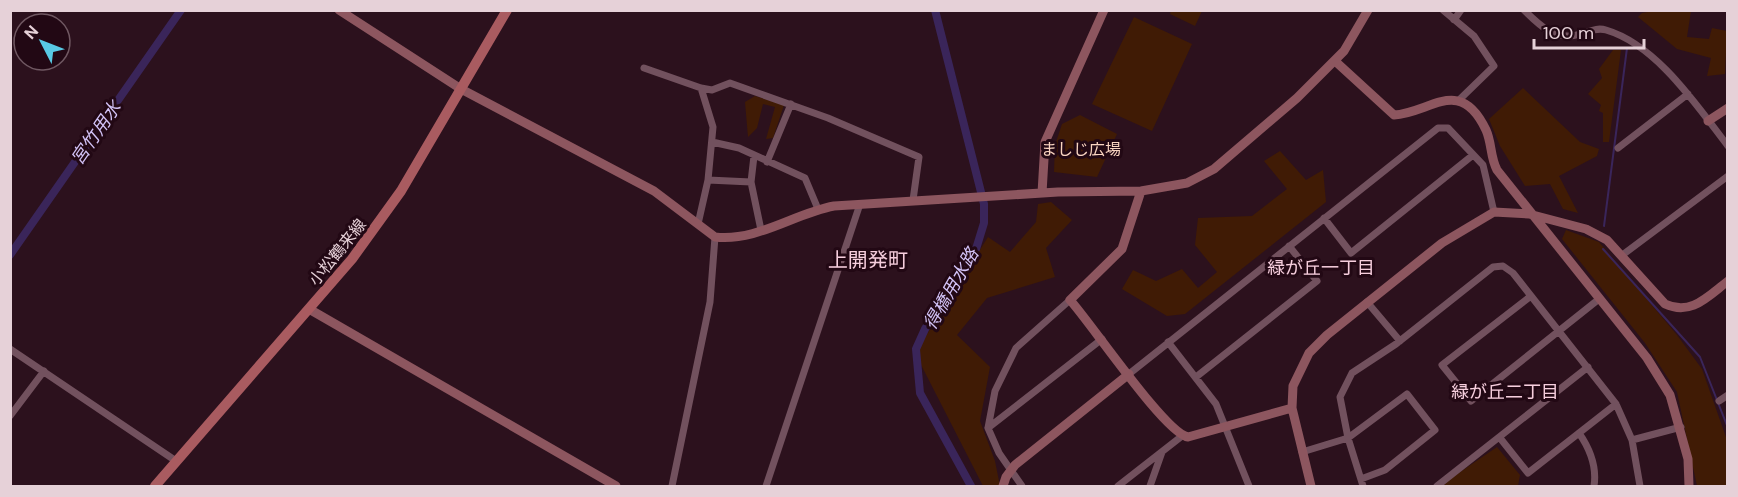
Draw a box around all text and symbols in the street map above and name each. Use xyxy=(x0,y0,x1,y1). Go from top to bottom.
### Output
north arrow xyxy=(12,12,72,72)
scale bar xyxy=(1534,12,1644,50)
text: N xyxy=(20,21,43,44)
text: 100 m xyxy=(1543,21,1594,45)
water label: 宮竹用水 xyxy=(66,95,128,169)
park label: ましじ広場 xyxy=(1041,139,1121,160)
street label: 小松鶴来線 xyxy=(304,215,371,290)
water label: 得橋用水路 xyxy=(918,242,985,334)
district label: 上開発町 xyxy=(828,247,908,273)
district label: 緑が丘一丁目 xyxy=(1267,256,1375,280)
district label: 緑が丘二丁目 xyxy=(1451,380,1559,404)

